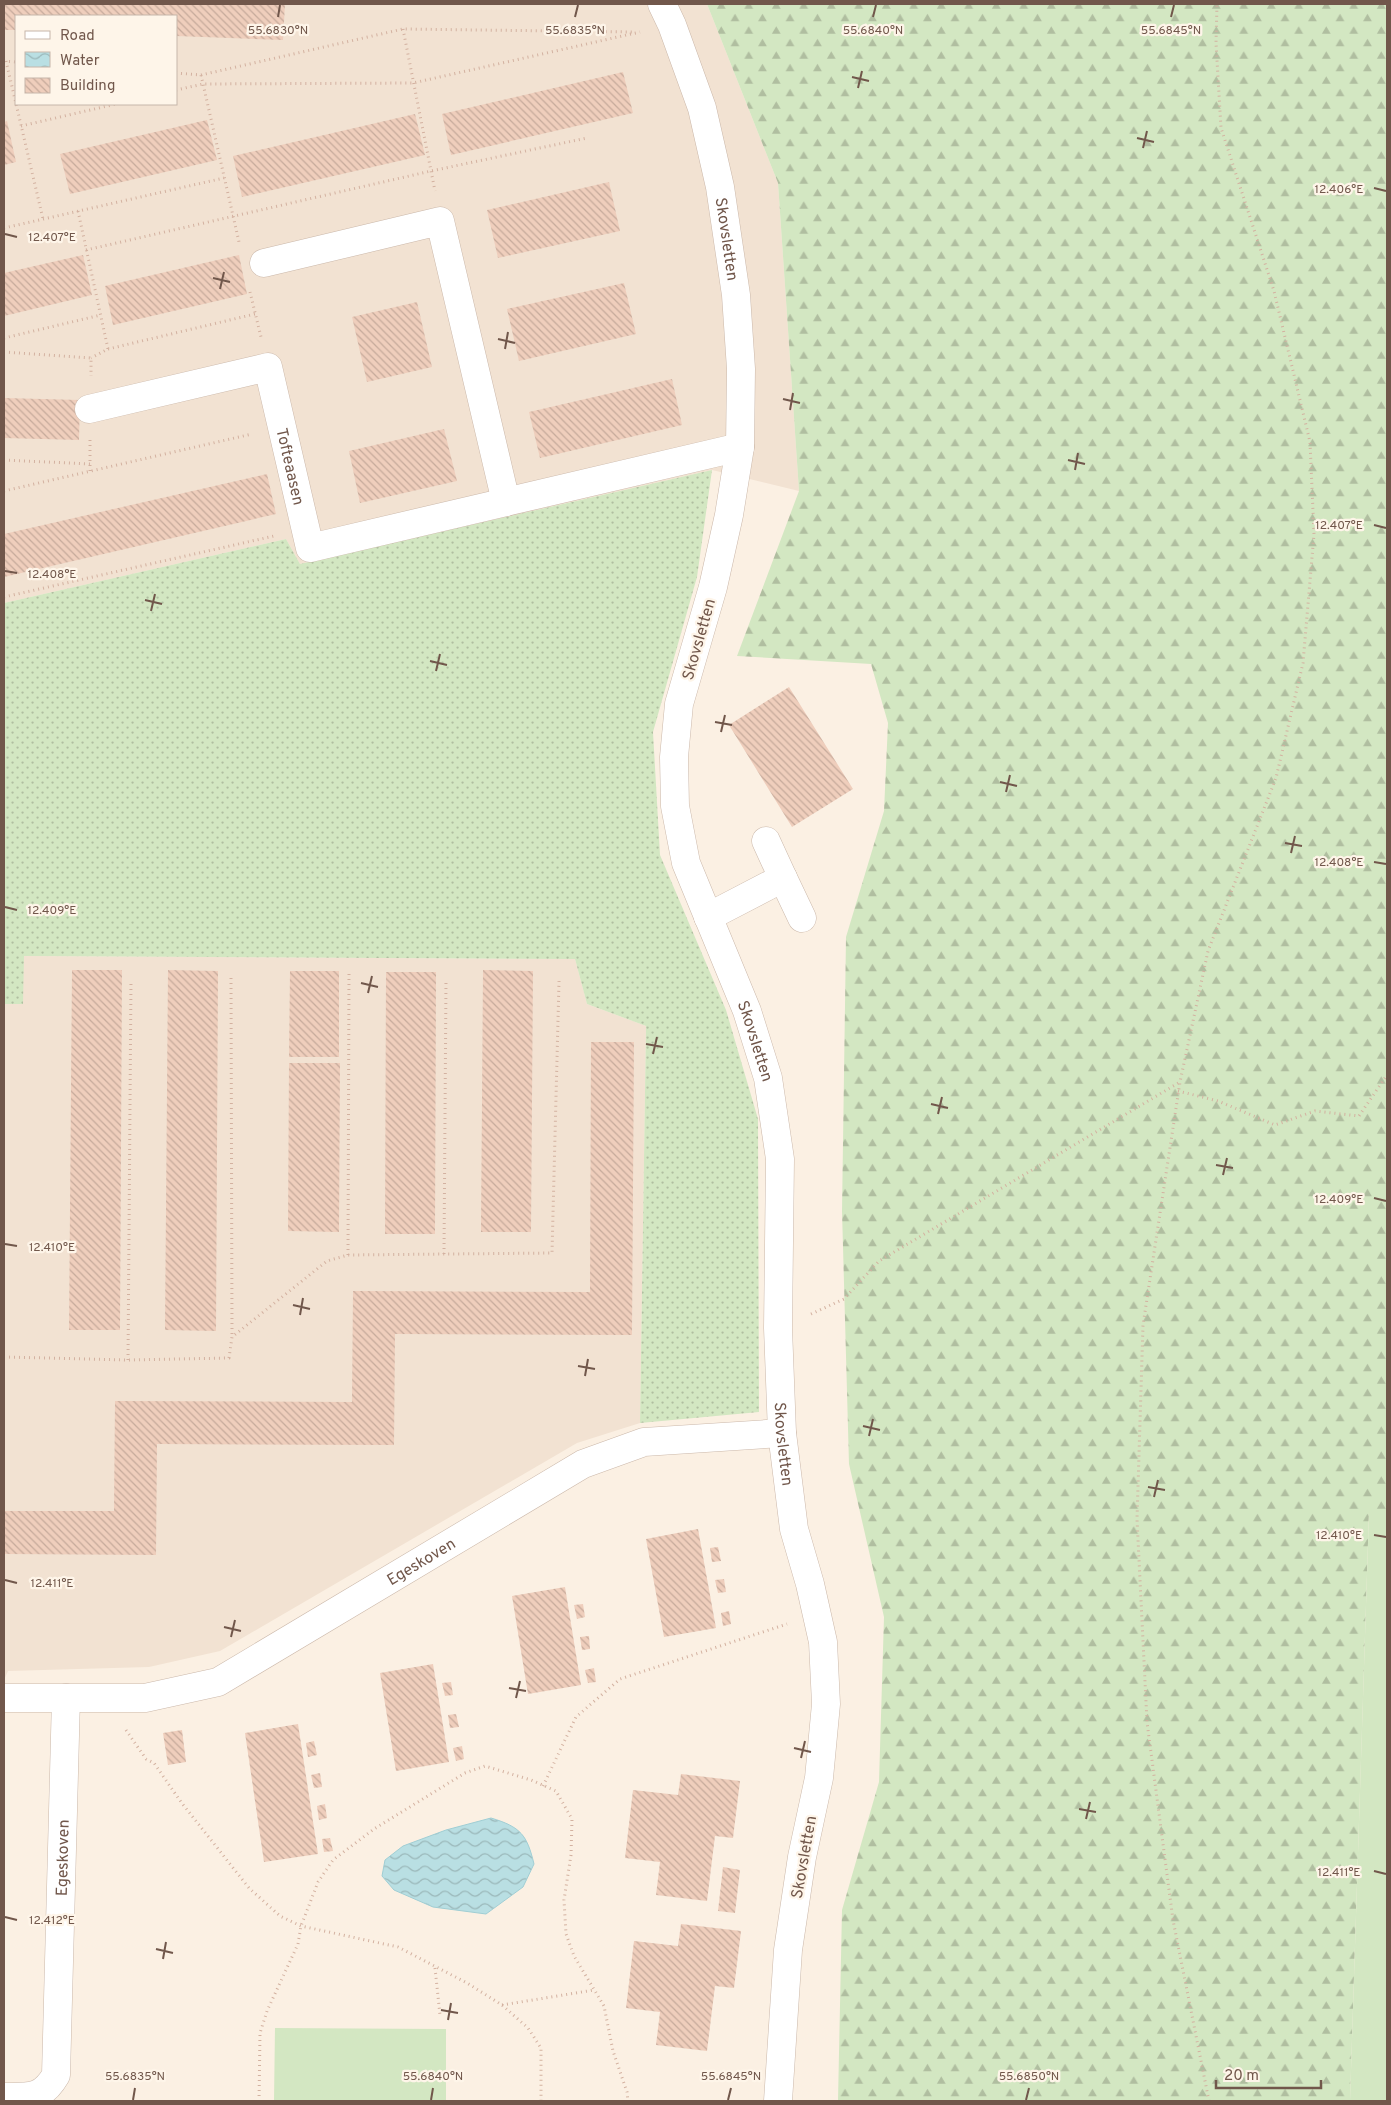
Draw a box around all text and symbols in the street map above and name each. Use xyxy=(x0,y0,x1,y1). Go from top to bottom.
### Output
legend xyxy=(15,15,178,105)
text: 55.6830°N xyxy=(248,23,308,39)
text: 55.6835°N xyxy=(545,23,605,39)
text: 55.6840°N xyxy=(843,23,903,39)
text: 55.6845°N xyxy=(1141,23,1201,39)
text: Road xyxy=(60,27,95,46)
text: Water xyxy=(60,52,100,71)
text: Building xyxy=(60,77,115,96)
text: 12.406°E xyxy=(1315,182,1363,198)
street label: Skovsletten xyxy=(710,196,742,282)
text: 12.407°E xyxy=(28,230,76,246)
street label: Tofteaasen xyxy=(271,426,308,508)
text: 12.407°E xyxy=(1315,518,1363,534)
text: 12.408°E xyxy=(27,567,77,583)
street label: Skovsletten xyxy=(679,596,721,683)
text: 12.408°E xyxy=(1314,855,1364,871)
text: 12.409°E xyxy=(28,903,76,919)
street label: Skovsletten xyxy=(732,998,777,1085)
text: 12.409°E xyxy=(1315,1192,1363,1208)
text: 12.410°E xyxy=(29,1240,75,1256)
street label: Skovsletten xyxy=(769,1402,797,1487)
text: 12.410°E xyxy=(1316,1528,1362,1544)
street label: Egeskoven xyxy=(384,1534,460,1591)
text: 12.411°E xyxy=(30,1576,74,1592)
street label: Skovsletten xyxy=(788,1814,822,1900)
street label: Egeskoven xyxy=(53,1819,75,1896)
text: 12.411°E xyxy=(1317,1865,1361,1881)
text: 12.412°E xyxy=(29,1913,75,1929)
scale bar xyxy=(1216,2058,1321,2090)
text: 20 m xyxy=(1224,2067,1259,2086)
text: 55.6835°N xyxy=(105,2069,165,2085)
text: 55.6840°N xyxy=(403,2069,463,2085)
text: 55.6845°N xyxy=(701,2069,761,2085)
text: 55.6850°N xyxy=(999,2069,1059,2085)

